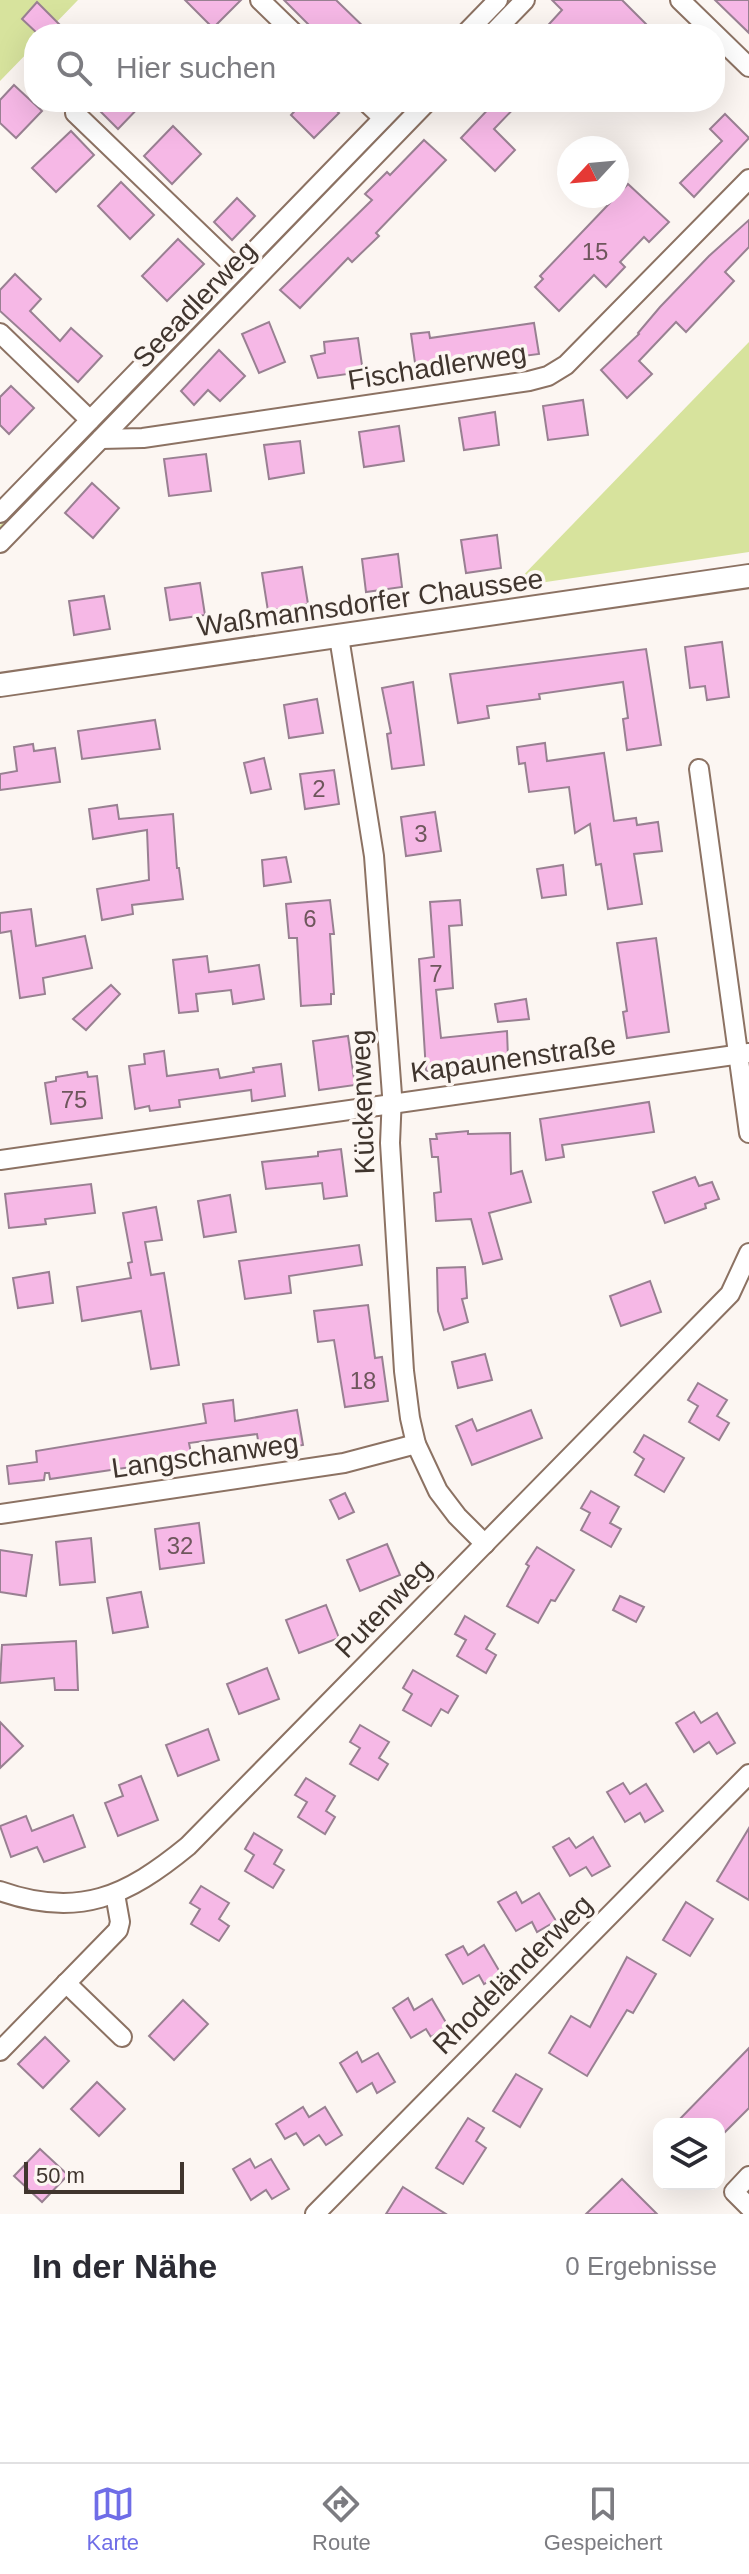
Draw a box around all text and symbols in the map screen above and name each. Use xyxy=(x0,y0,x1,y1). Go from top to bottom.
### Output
search box xyxy=(24,24,725,112)
icon: search xyxy=(52,46,96,90)
text: Hier suchen xyxy=(116,51,276,84)
north arrow xyxy=(557,136,629,208)
street label: Seeadlerweg xyxy=(126,235,262,374)
house number: 15 xyxy=(582,238,608,265)
street label: Fischadlerweg xyxy=(345,337,529,396)
street label: Waßmannsdorfer Chaussee xyxy=(195,563,545,642)
house number: 2 xyxy=(312,775,326,802)
house number: 3 xyxy=(414,820,428,847)
house number: 6 xyxy=(303,905,317,932)
house number: 7 xyxy=(429,960,443,987)
street label: Kückenweg xyxy=(344,1029,381,1175)
street label: Kapaunenstraße xyxy=(408,1029,618,1088)
house number: 75 xyxy=(61,1086,87,1113)
house number: 18 xyxy=(350,1367,376,1394)
street label: Langschanweg xyxy=(110,1427,300,1484)
house number: 32 xyxy=(167,1532,193,1559)
street label: Putenweg xyxy=(329,1553,438,1664)
street label: Rhodeländerweg xyxy=(427,1889,598,2060)
map controls xyxy=(653,2118,725,2190)
button: layers xyxy=(653,2118,725,2190)
scale bar xyxy=(24,2158,184,2194)
text: 50 m xyxy=(36,2163,85,2188)
text: In der Nähe xyxy=(32,2247,217,2285)
text: 0 Ergebnisse xyxy=(565,2251,717,2281)
tab: Karte xyxy=(87,2482,139,2556)
tab: Route xyxy=(312,2482,371,2556)
tab: Gespeichert xyxy=(544,2482,662,2556)

